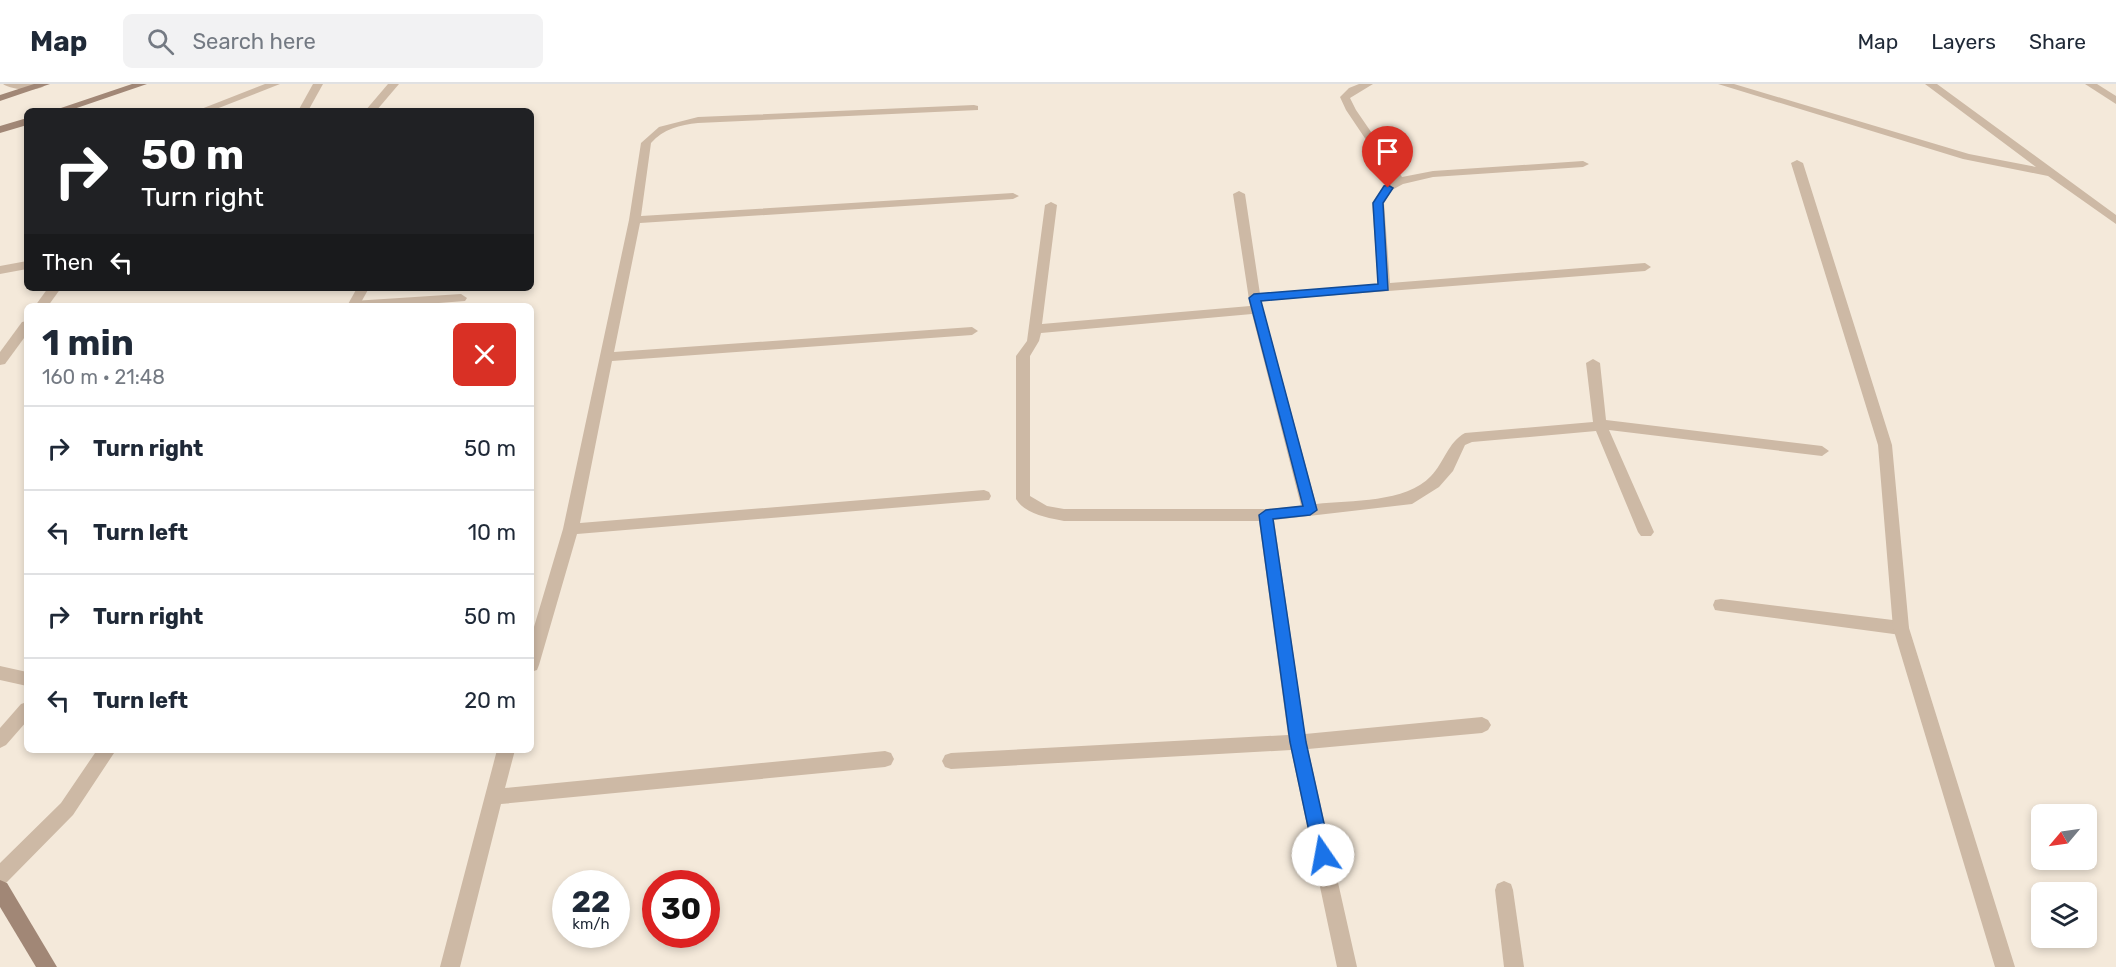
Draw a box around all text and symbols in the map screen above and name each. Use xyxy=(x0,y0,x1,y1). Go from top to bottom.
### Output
search box xyxy=(123,14,543,68)
text: Map xyxy=(30,25,87,58)
icon: search xyxy=(144,25,177,58)
text: Search here xyxy=(192,28,316,55)
text: Map xyxy=(1857,29,1898,54)
text: Layers xyxy=(1931,29,1996,54)
text: Share xyxy=(2029,29,2086,54)
pin xyxy=(1362,126,1413,188)
text: 50 m xyxy=(141,130,244,180)
icon: right xyxy=(42,132,120,210)
icon: arrive xyxy=(1371,135,1404,168)
text: Turn right xyxy=(141,181,264,213)
icon: left xyxy=(105,246,138,279)
text: Then xyxy=(42,249,93,276)
text: 1 min xyxy=(42,321,134,364)
button: close xyxy=(453,323,516,386)
text: 160 m · 21:48 xyxy=(42,365,165,389)
icon: right xyxy=(42,432,75,465)
text: Turn right xyxy=(93,435,203,462)
text: 50 m xyxy=(464,435,516,462)
icon: left xyxy=(42,516,75,549)
text: Turn left xyxy=(93,519,188,546)
text: 10 m xyxy=(468,519,516,546)
icon: right xyxy=(42,600,75,633)
text: Turn right xyxy=(93,603,203,630)
text: 50 m xyxy=(464,603,516,630)
icon: left xyxy=(42,684,75,717)
text: Turn left xyxy=(93,687,188,714)
text: 20 m xyxy=(464,687,516,714)
north arrow xyxy=(2031,804,2097,870)
map controls xyxy=(2031,804,2097,948)
position arrow xyxy=(1291,823,1355,887)
speed limit sign: 30 xyxy=(642,870,720,948)
button: layers xyxy=(2031,882,2097,948)
text: 22 xyxy=(572,884,611,920)
text: km/h xyxy=(572,915,610,933)

